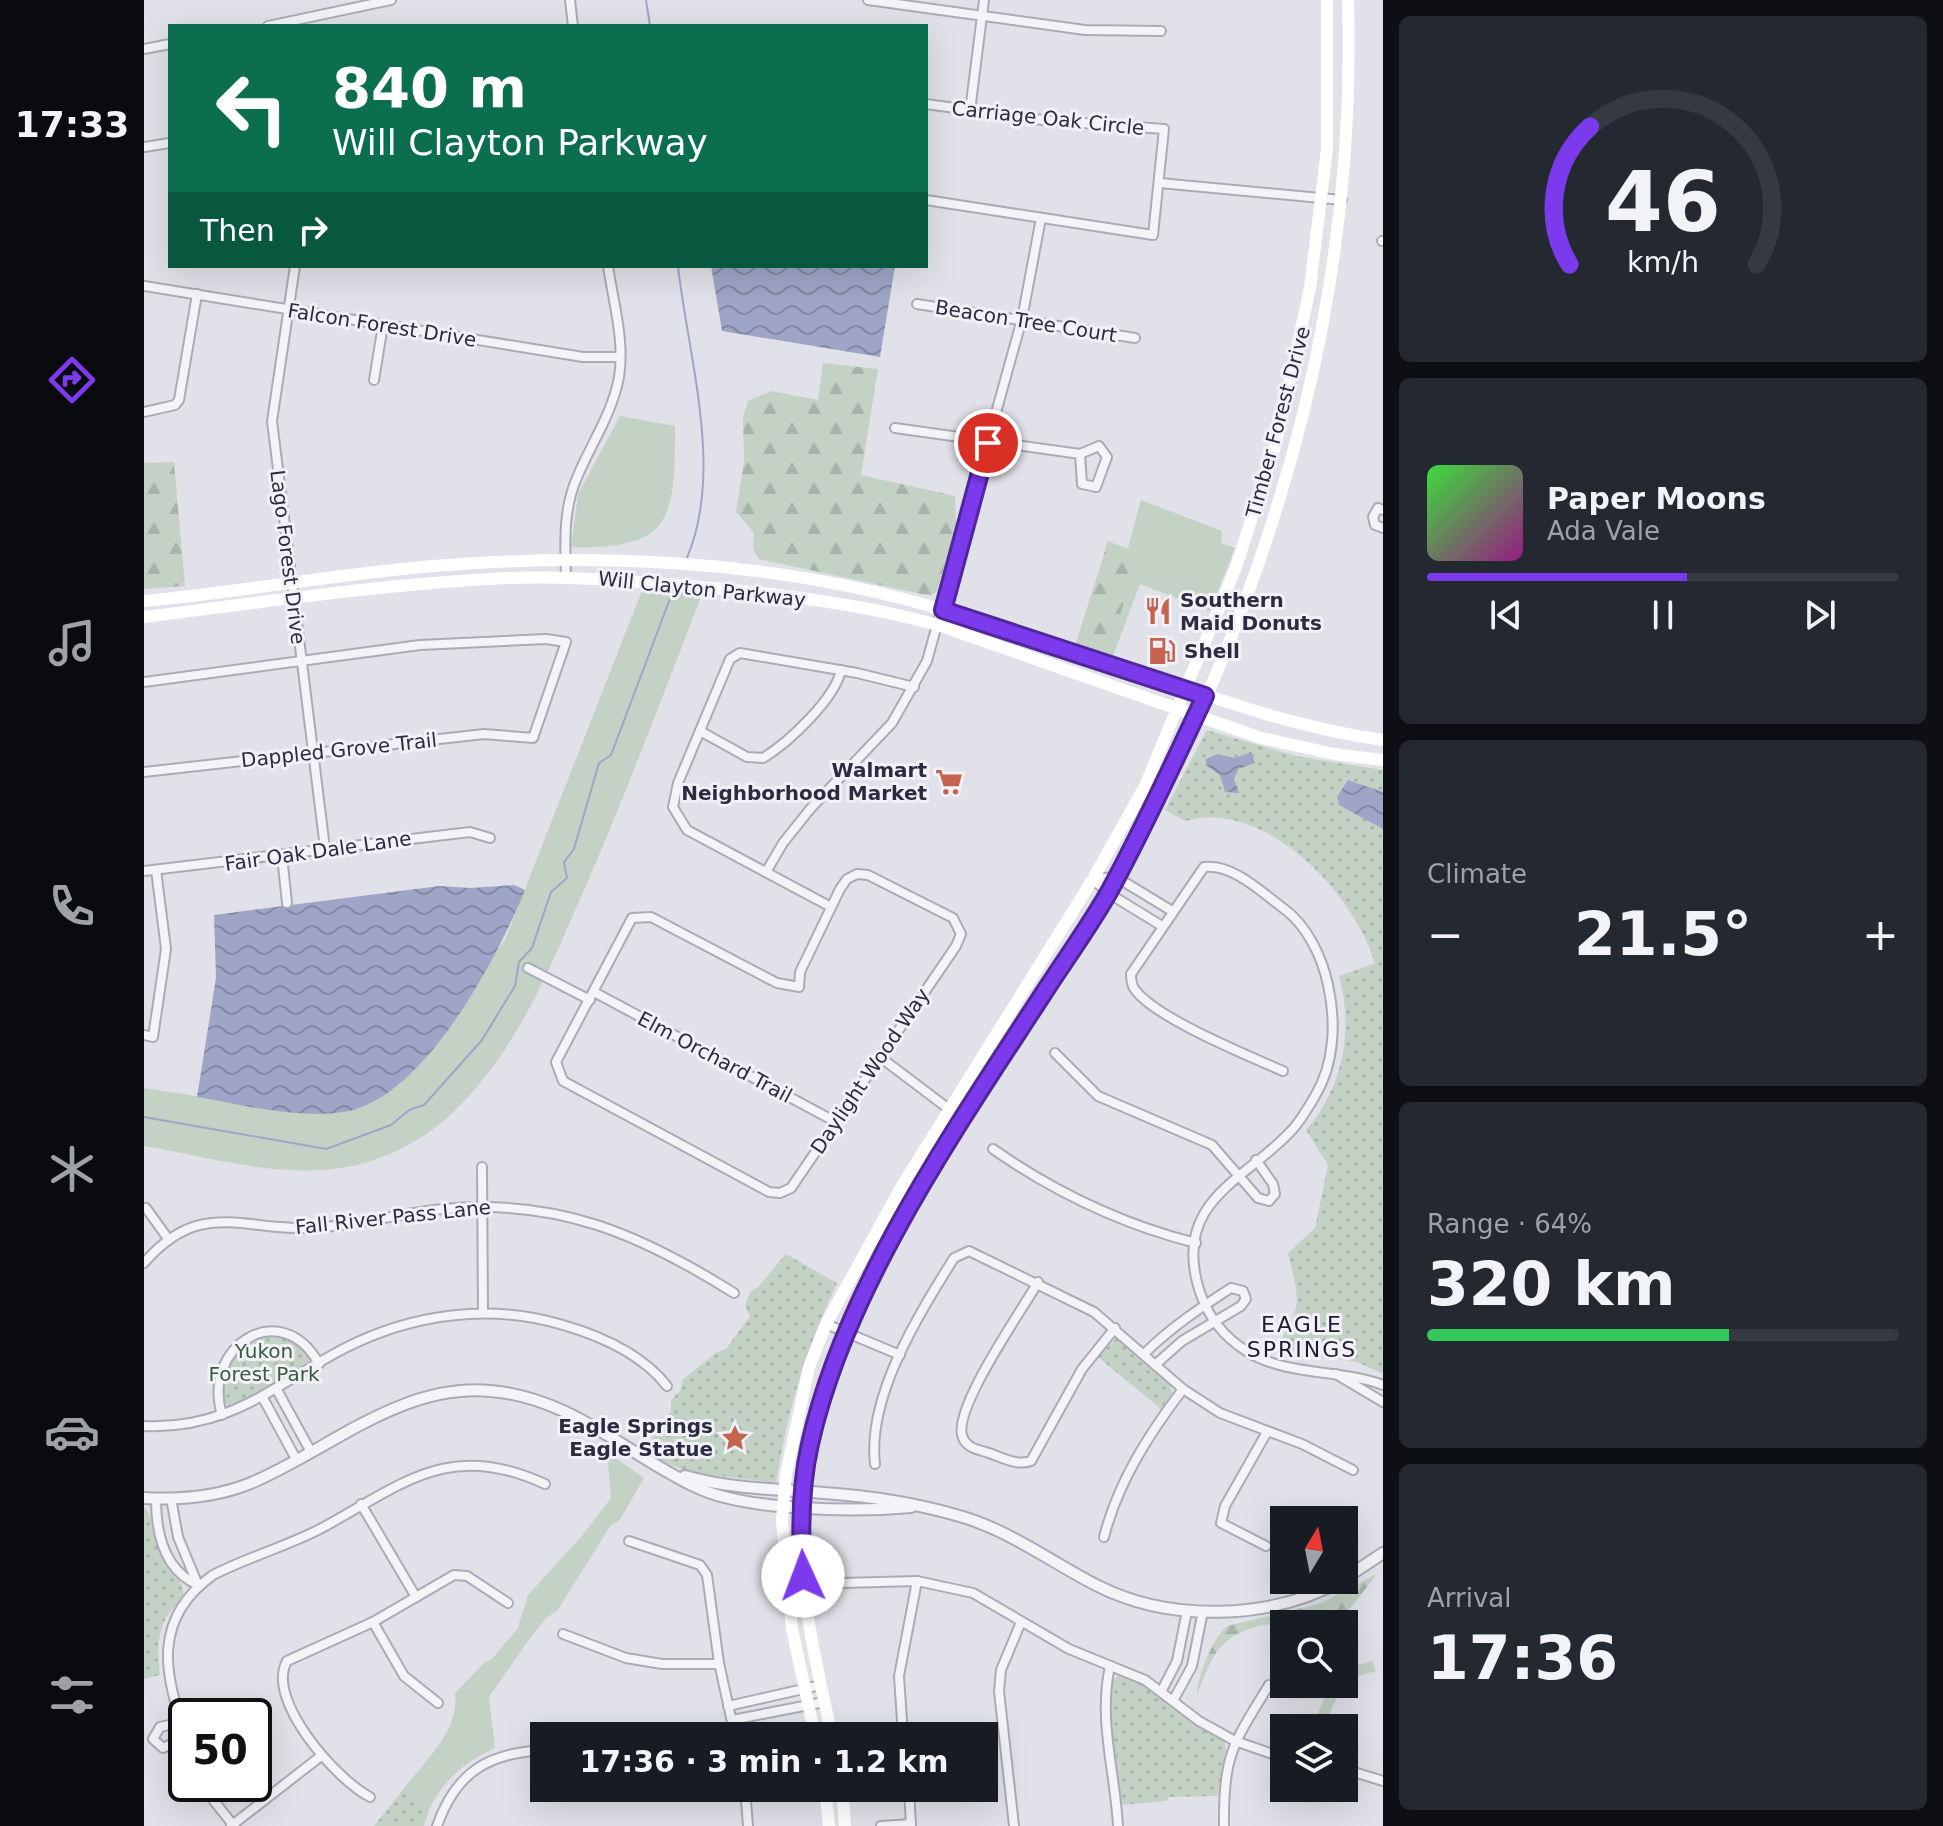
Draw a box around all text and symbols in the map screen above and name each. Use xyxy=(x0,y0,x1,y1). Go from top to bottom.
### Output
text: 840 m xyxy=(332,55,527,120)
icon: left xyxy=(200,56,304,160)
street label: Carriage Oak Circle xyxy=(950,96,1146,140)
text: 17:33 xyxy=(15,104,129,145)
text: Will Clayton Parkway xyxy=(332,122,708,163)
text: 46 xyxy=(1605,154,1721,251)
icon: right xyxy=(291,208,335,252)
text: Then xyxy=(200,213,275,248)
text: km/h xyxy=(1627,245,1699,279)
street label: Beacon Tree Court xyxy=(933,295,1119,347)
street label: Falcon Forest Drive xyxy=(286,298,478,352)
street label: Timber Forest Drive xyxy=(1241,324,1315,521)
icon: directions xyxy=(44,352,100,408)
pin xyxy=(954,409,1022,477)
icon: arrive xyxy=(966,421,1010,465)
street label: Lago Forest Drive xyxy=(265,468,311,646)
text: Paper Moons xyxy=(1547,481,1766,516)
text: Ada Vale xyxy=(1547,516,1660,546)
street label: Will Clayton Parkway xyxy=(597,566,807,612)
place label: Southern Maid Donuts xyxy=(1180,588,1322,635)
icon: previous xyxy=(1484,593,1528,637)
icon: pause xyxy=(1641,593,1685,637)
icon: next xyxy=(1798,593,1842,637)
restaurant icon: Southern Maid Donuts xyxy=(1143,596,1173,626)
icon: music xyxy=(44,615,100,671)
fuel station icon: Shell xyxy=(1147,636,1177,666)
place label: Shell xyxy=(1184,639,1240,663)
street label: Dappled Grove Trail xyxy=(240,728,438,772)
place label: Walmart Neighborhood Market xyxy=(681,758,927,805)
supermarket icon: Walmart Neighborhood Market xyxy=(934,767,964,797)
street label: Fair Oak Dale Lane xyxy=(223,826,413,876)
text: Climate xyxy=(1427,859,1527,889)
icon: phone xyxy=(44,878,100,934)
text: 21.5° xyxy=(1574,899,1752,969)
text: − xyxy=(1427,909,1464,960)
text: + xyxy=(1862,909,1899,960)
street label: Daylight Wood Way xyxy=(806,983,935,1159)
street label: Elm Orchard Trail xyxy=(634,1006,796,1108)
icon: climate xyxy=(44,1141,100,1197)
street label: Fall River Pass Lane xyxy=(294,1195,492,1239)
text: Range · 64% xyxy=(1427,1209,1592,1239)
text: 320 km xyxy=(1427,1249,1676,1319)
district label: EAGLE SPRINGS xyxy=(1247,1312,1357,1362)
park label: Yukon Forest Park xyxy=(209,1339,320,1386)
icon: car xyxy=(44,1404,100,1460)
place label: Eagle Springs Eagle Statue xyxy=(558,1414,713,1461)
place icon: Eagle Springs Eagle Statue xyxy=(720,1423,750,1453)
north arrow xyxy=(1270,1506,1358,1594)
map controls xyxy=(1270,1506,1358,1802)
position arrow xyxy=(761,1534,845,1618)
text: Arrival xyxy=(1427,1583,1511,1613)
button: search xyxy=(1270,1610,1358,1698)
text: 17:36 xyxy=(1427,1623,1618,1693)
icon: filters xyxy=(44,1667,100,1723)
speed limit sign: 50 xyxy=(168,1698,272,1802)
button: layers xyxy=(1270,1714,1358,1802)
text: 17:36 · 3 min · 1.2 km xyxy=(579,1744,949,1779)

